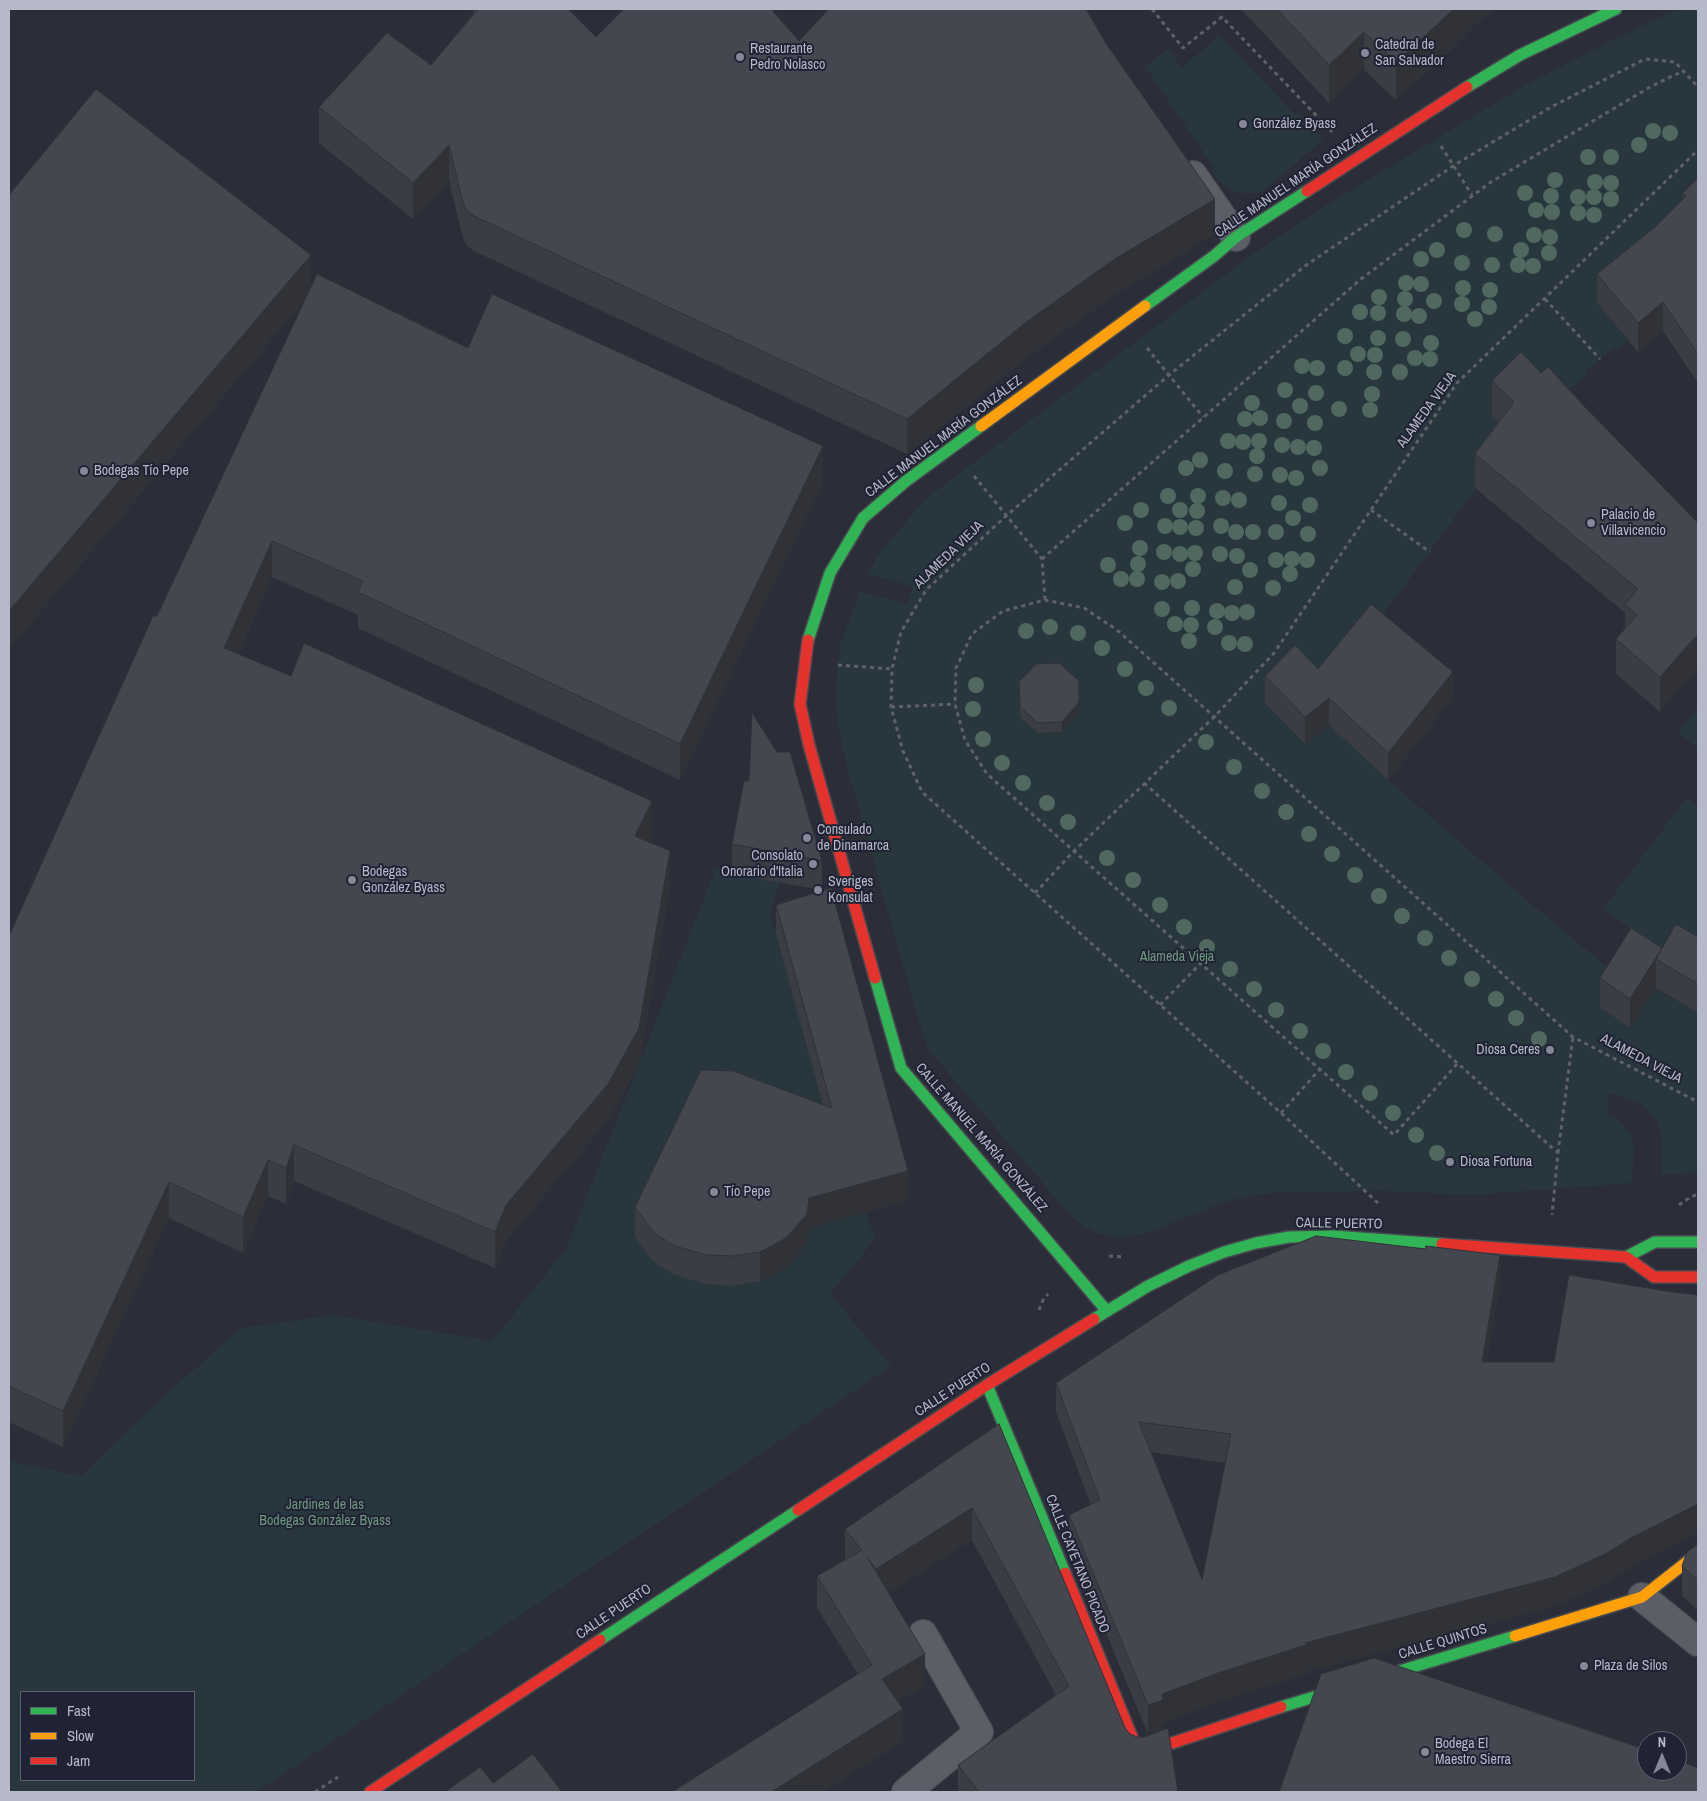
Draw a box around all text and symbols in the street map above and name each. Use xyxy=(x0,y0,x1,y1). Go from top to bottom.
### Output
place label: Catedral de San Salvador xyxy=(1375,37,1444,70)
place label: Restaurante Pedro Nolasco xyxy=(750,41,825,74)
marker: Catedral de San Salvador xyxy=(1359,47,1371,59)
marker: Restaurante Pedro Nolasco xyxy=(734,51,746,63)
place label: González Byass xyxy=(1253,116,1336,132)
marker: González Byass xyxy=(1237,118,1249,130)
street label: CALLE MANUEL MARÍA GONZÁLEZ xyxy=(1212,120,1380,242)
street label: ALAMEDA VIEJA xyxy=(1394,369,1460,451)
street label: CALLE MANUEL MARÍA GONZÁLEZ xyxy=(862,373,1026,501)
place label: Bodegas Tío Pepe xyxy=(94,463,189,479)
marker: Bodegas Tío Pepe xyxy=(78,465,90,477)
place label: Palacio de Villavicencio xyxy=(1601,507,1666,540)
marker: Palacio de Villavicencio xyxy=(1585,517,1597,529)
street label: ALAMEDA VIEJA xyxy=(911,518,987,592)
place label: Consulado de Dinamarca xyxy=(817,822,889,854)
marker: Consulado de Dinamarca xyxy=(801,832,813,844)
place label: Consolato Onorario d'Italia xyxy=(721,848,803,880)
marker: Consolato Onorario d'Italia xyxy=(807,858,819,870)
place label: Bodegas González Byass xyxy=(362,864,445,896)
marker: Bodegas González Byass xyxy=(346,874,358,886)
place label: Sveriges Konsulat xyxy=(828,874,873,906)
marker: Sveriges Konsulat xyxy=(812,884,824,896)
park label: Alameda Vieja xyxy=(1140,949,1214,965)
street label: ALAMEDA VIEJA xyxy=(1597,1030,1685,1088)
place label: Diosa Ceres xyxy=(1476,1042,1540,1058)
marker: Diosa Ceres xyxy=(1544,1044,1556,1056)
street label: CALLE MANUEL MARÍA GONZÁLEZ xyxy=(912,1060,1050,1216)
place label: Diosa Fortuna xyxy=(1460,1154,1532,1170)
marker: Diosa Fortuna xyxy=(1444,1156,1456,1168)
place label: Tío Pepe xyxy=(724,1184,770,1200)
marker: Tío Pepe xyxy=(708,1186,720,1198)
street label: CALLE PUERTO xyxy=(1295,1215,1383,1233)
street label: CALLE PUERTO xyxy=(912,1359,994,1421)
street label: CALLE CAYETANO PICADO xyxy=(1041,1492,1113,1636)
park label: Jardines de las Bodegas González Byass xyxy=(259,1497,391,1530)
street label: CALLE PUERTO xyxy=(573,1581,655,1643)
street label: CALLE QUINTOS xyxy=(1397,1621,1489,1663)
place label: Plaza de Silos xyxy=(1594,1658,1667,1674)
marker: Plaza de Silos xyxy=(1578,1660,1590,1672)
legend xyxy=(20,1691,195,1781)
text: Fast xyxy=(67,1700,90,1721)
text: Slow xyxy=(67,1725,94,1746)
north arrow xyxy=(1637,1731,1687,1781)
text: N xyxy=(1658,1733,1666,1751)
place label: Bodega El Maestro Sierra xyxy=(1435,1736,1511,1768)
marker: Bodega El Maestro Sierra xyxy=(1419,1746,1431,1758)
text: Jam xyxy=(67,1750,90,1771)

